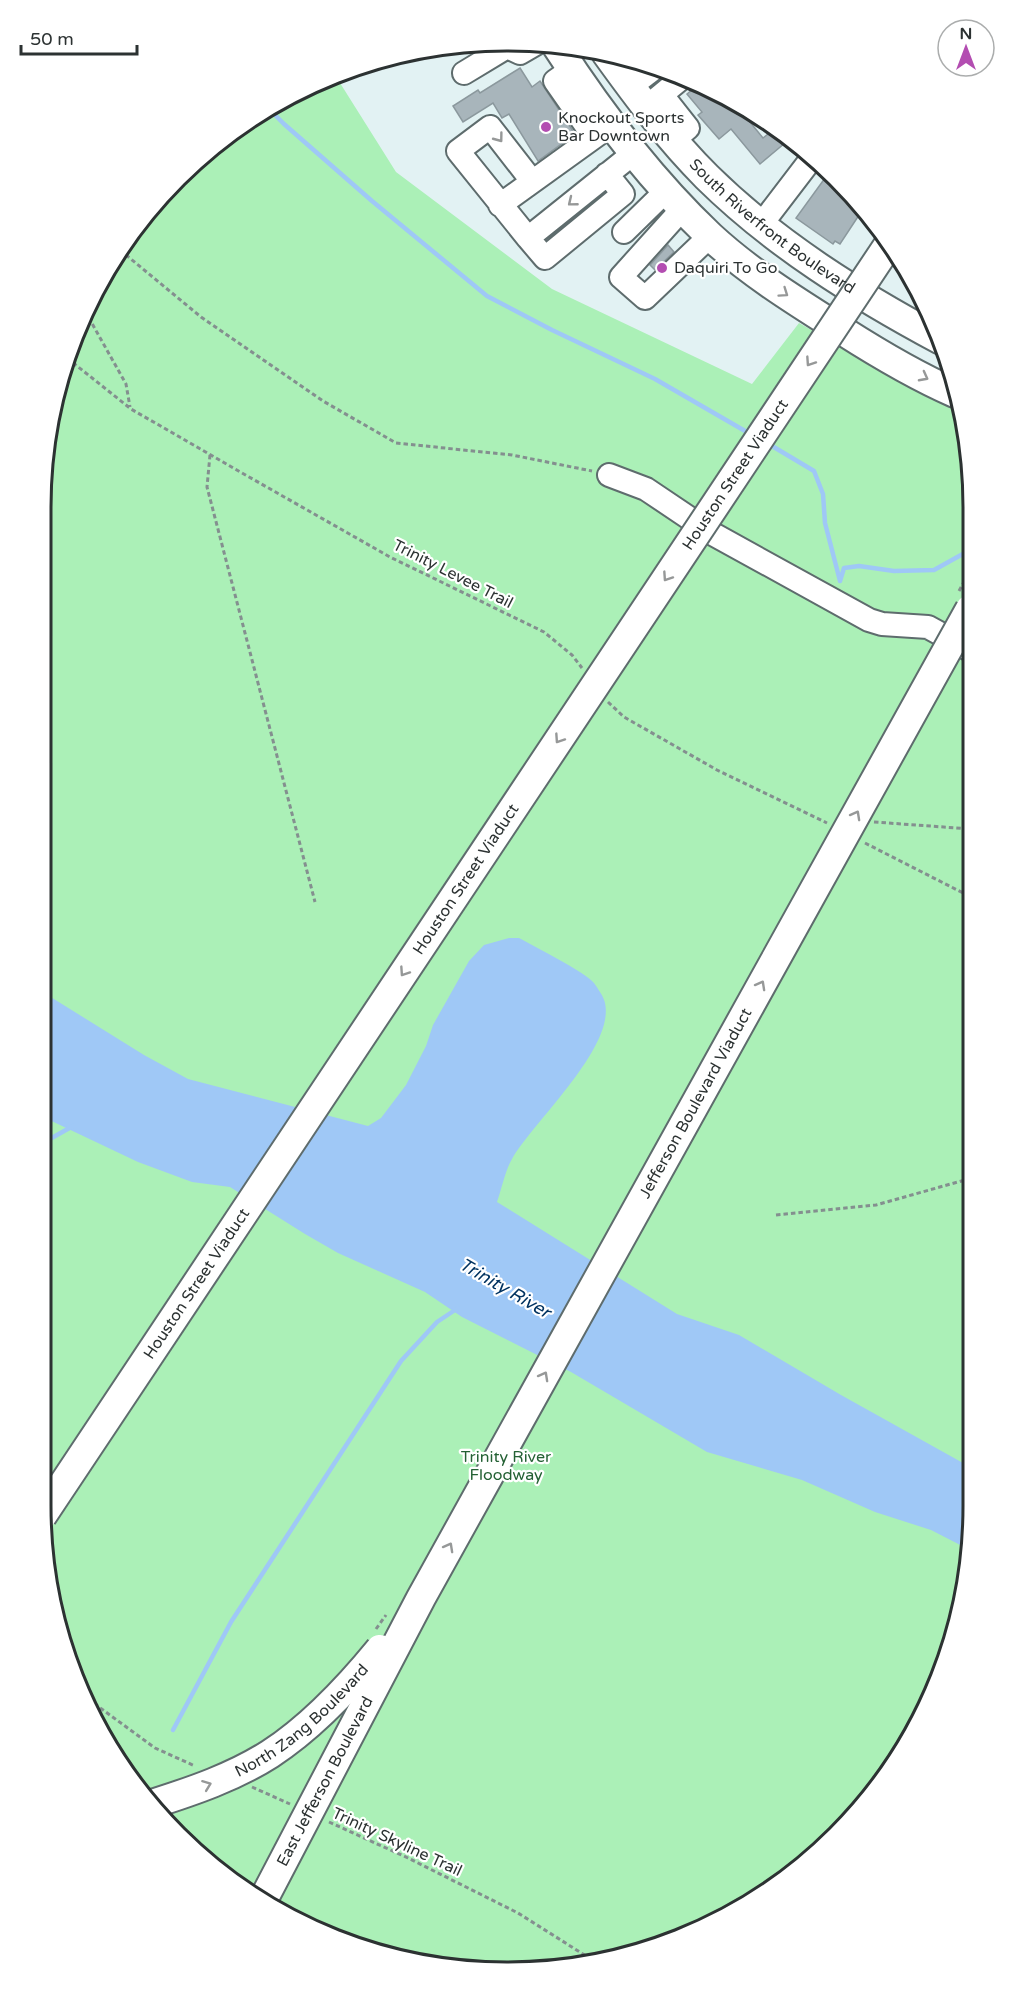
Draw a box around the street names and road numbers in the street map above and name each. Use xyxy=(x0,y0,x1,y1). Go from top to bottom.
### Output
street label: South Riverfront Boulevard xyxy=(685,155,859,298)
street label: Houston Street Viaduct xyxy=(678,396,793,554)
street label: Trinity Levee Trail xyxy=(390,535,516,613)
street label: Houston Street Viaduct xyxy=(409,800,523,958)
street label: Jefferson Boulevard Viaduct xyxy=(635,1005,756,1202)
street label: Houston Street Viaduct xyxy=(139,1205,254,1363)
street label: North Zang Boulevard xyxy=(232,1660,373,1782)
street label: East Jefferson Boulevard xyxy=(272,1693,378,1870)
street label: Trinity Skyline Trail xyxy=(329,1803,465,1881)

